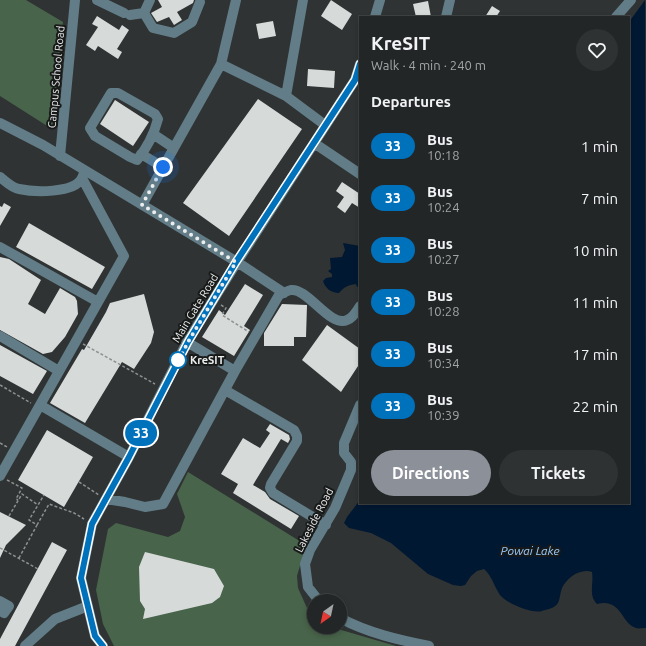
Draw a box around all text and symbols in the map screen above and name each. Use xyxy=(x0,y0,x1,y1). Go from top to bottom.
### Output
street label: Campus School Road xyxy=(46,25,66,129)
button: heart xyxy=(576,29,618,71)
text: KreSIT xyxy=(371,32,430,54)
text: Walk · 4 min · 240 m xyxy=(371,58,486,72)
text: Departures xyxy=(371,93,451,110)
text: Bus xyxy=(427,131,453,148)
text: 33 xyxy=(385,138,401,154)
text: 1 min xyxy=(581,138,618,155)
text: 10:18 xyxy=(427,148,460,162)
your location xyxy=(153,157,173,177)
text: Bus xyxy=(427,183,453,200)
text: 33 xyxy=(385,190,401,206)
text: 7 min xyxy=(581,190,618,207)
text: 10:24 xyxy=(427,200,460,214)
text: Bus xyxy=(427,235,453,252)
text: 33 xyxy=(385,242,401,258)
text: 10 min xyxy=(572,242,618,259)
text: 10:27 xyxy=(427,252,460,266)
street label: Main Gate Road xyxy=(170,272,220,344)
text: Bus xyxy=(427,287,453,304)
text: 33 xyxy=(385,294,401,310)
text: 11 min xyxy=(572,294,618,311)
text: 10:28 xyxy=(427,304,460,318)
text: Bus xyxy=(427,339,453,356)
text: 33 xyxy=(385,346,401,362)
text: 17 min xyxy=(572,346,618,363)
marker: KreSIT xyxy=(169,351,187,369)
place label: KreSIT xyxy=(190,354,225,366)
text: 10:34 xyxy=(427,356,460,370)
text: Bus xyxy=(427,391,453,408)
text: 33 xyxy=(385,398,401,414)
text: 22 min xyxy=(572,398,618,415)
text: 10:39 xyxy=(427,408,460,422)
line badge: 33 xyxy=(123,420,159,446)
text: 33 xyxy=(133,425,149,441)
button: Directions xyxy=(371,450,491,496)
button: Tickets xyxy=(499,450,618,496)
street label: Lakeside Road xyxy=(293,486,335,554)
water label: Powai Lake xyxy=(501,544,559,557)
north arrow xyxy=(307,594,347,634)
map controls xyxy=(307,594,347,634)

